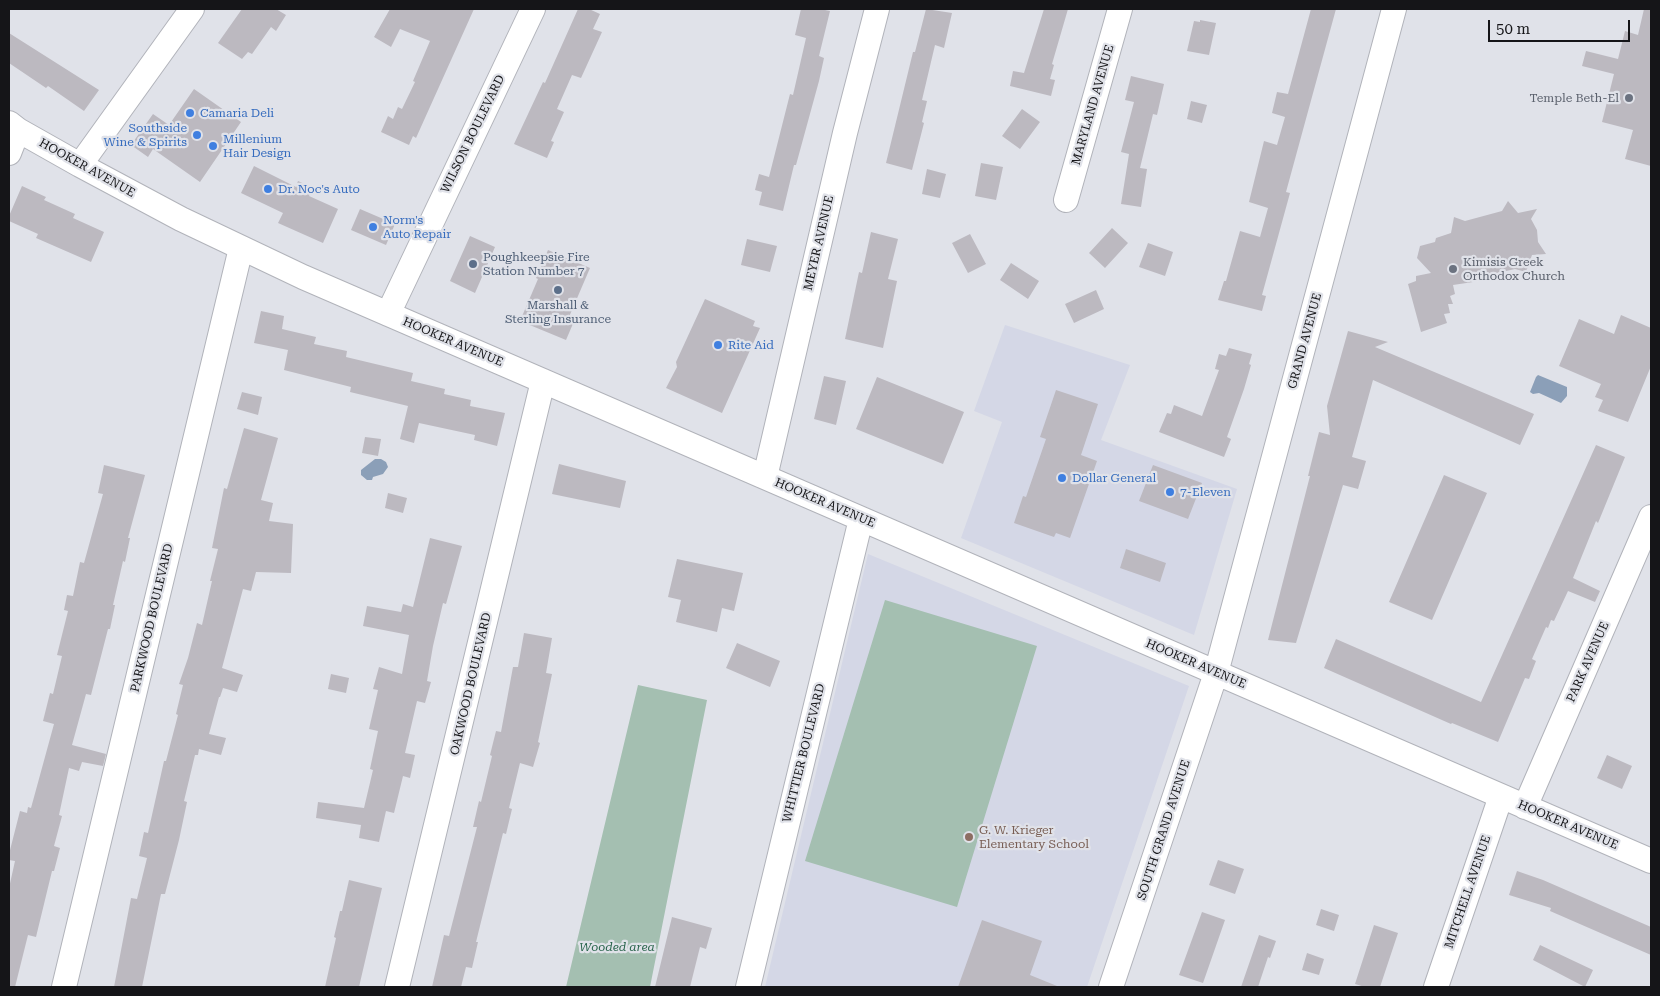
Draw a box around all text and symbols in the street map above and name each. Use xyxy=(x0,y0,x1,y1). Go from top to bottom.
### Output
scale bar xyxy=(1490,10,1632,42)
text: 50 m xyxy=(1496,20,1530,38)
street label: MARYLAND AVENUE xyxy=(1069,43,1117,167)
street label: WILSON BOULEVARD xyxy=(438,73,508,195)
place label: Temple Beth-El xyxy=(1529,91,1619,105)
marker: Temple Beth-El xyxy=(1623,92,1635,104)
place label: Camaria Deli xyxy=(200,106,274,120)
marker: Camaria Deli xyxy=(184,107,196,119)
place label: Southside Wine & Spirits xyxy=(104,121,187,149)
marker: Southside Wine & Spirits xyxy=(191,129,203,141)
place label: Millenium Hair Design xyxy=(223,132,291,160)
street label: HOOKER AVENUE xyxy=(36,136,138,200)
marker: Millenium Hair Design xyxy=(207,140,219,152)
place label: Dr. Noc's Auto xyxy=(278,182,360,196)
marker: Dr. Noc's Auto xyxy=(262,183,274,195)
street label: MEYER AVENUE xyxy=(801,194,837,292)
place label: Norm's Auto Repair xyxy=(383,213,451,241)
marker: Norm's Auto Repair xyxy=(367,221,379,233)
place label: Poughkeepsie Fire Station Number 7 xyxy=(483,250,590,278)
place label: Kimisis Greek Orthodox Church xyxy=(1463,255,1565,283)
marker: Poughkeepsie Fire Station Number 7 xyxy=(467,258,479,270)
marker: Kimisis Greek Orthodox Church xyxy=(1447,263,1459,275)
marker: Marshall & Sterling Insurance xyxy=(552,284,564,296)
street label: GRAND AVENUE xyxy=(1285,291,1325,391)
place label: Marshall & Sterling Insurance xyxy=(505,298,611,326)
street label: HOOKER AVENUE xyxy=(401,314,505,370)
place label: Rite Aid xyxy=(728,338,774,352)
marker: Rite Aid xyxy=(712,339,724,351)
place label: Dollar General xyxy=(1072,471,1156,485)
marker: Dollar General xyxy=(1056,472,1068,484)
street label: HOOKER AVENUE xyxy=(773,475,877,531)
place label: 7-Eleven xyxy=(1180,485,1231,499)
marker: 7-Eleven xyxy=(1164,486,1176,498)
street label: PARKWOOD BOULEVARD xyxy=(128,542,176,694)
street label: OAKWOOD BOULEVARD xyxy=(448,611,494,757)
street label: PARK AVENUE xyxy=(1564,620,1612,704)
street label: HOOKER AVENUE xyxy=(1144,636,1248,692)
street label: WHITTIER BOULEVARD xyxy=(780,682,828,824)
street label: SOUTH GRAND AVENUE xyxy=(1135,758,1193,902)
street label: HOOKER AVENUE xyxy=(1516,797,1620,853)
place label: G. W. Krieger Elementary School xyxy=(979,823,1089,851)
marker: G. W. Krieger Elementary School xyxy=(963,831,975,843)
street label: MITCHELL AVENUE xyxy=(1442,834,1494,950)
park label: Wooded area xyxy=(579,940,655,954)

